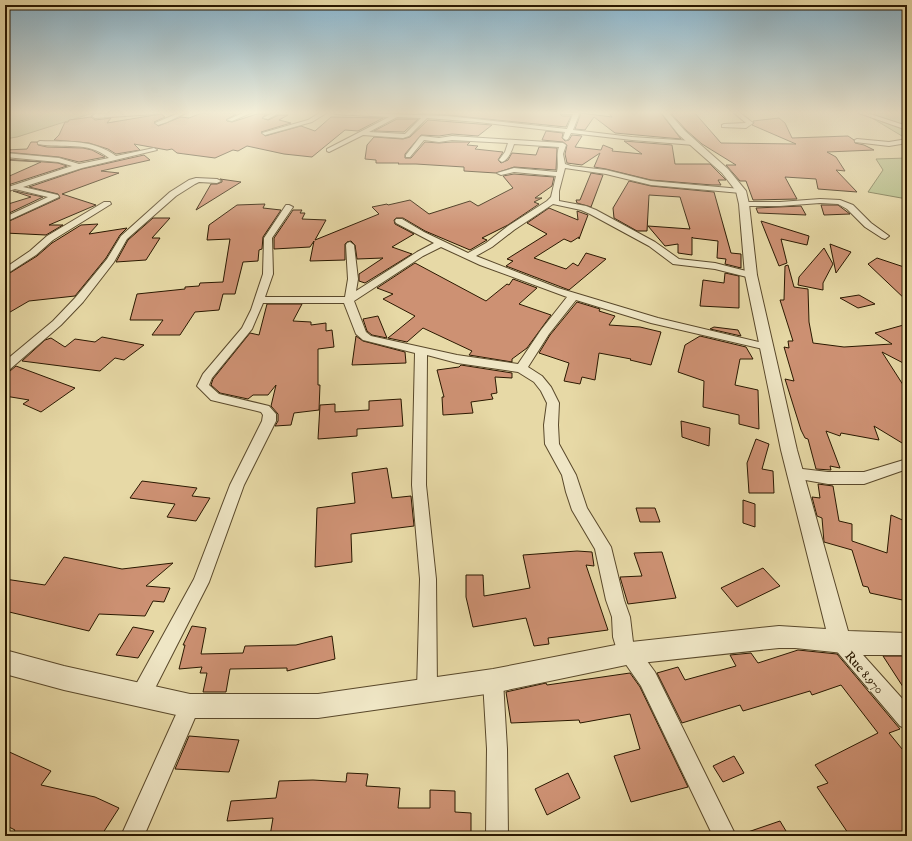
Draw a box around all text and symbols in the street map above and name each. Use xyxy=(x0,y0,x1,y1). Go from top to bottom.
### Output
street label: Rue 8.970 xyxy=(841,648,887,698)

